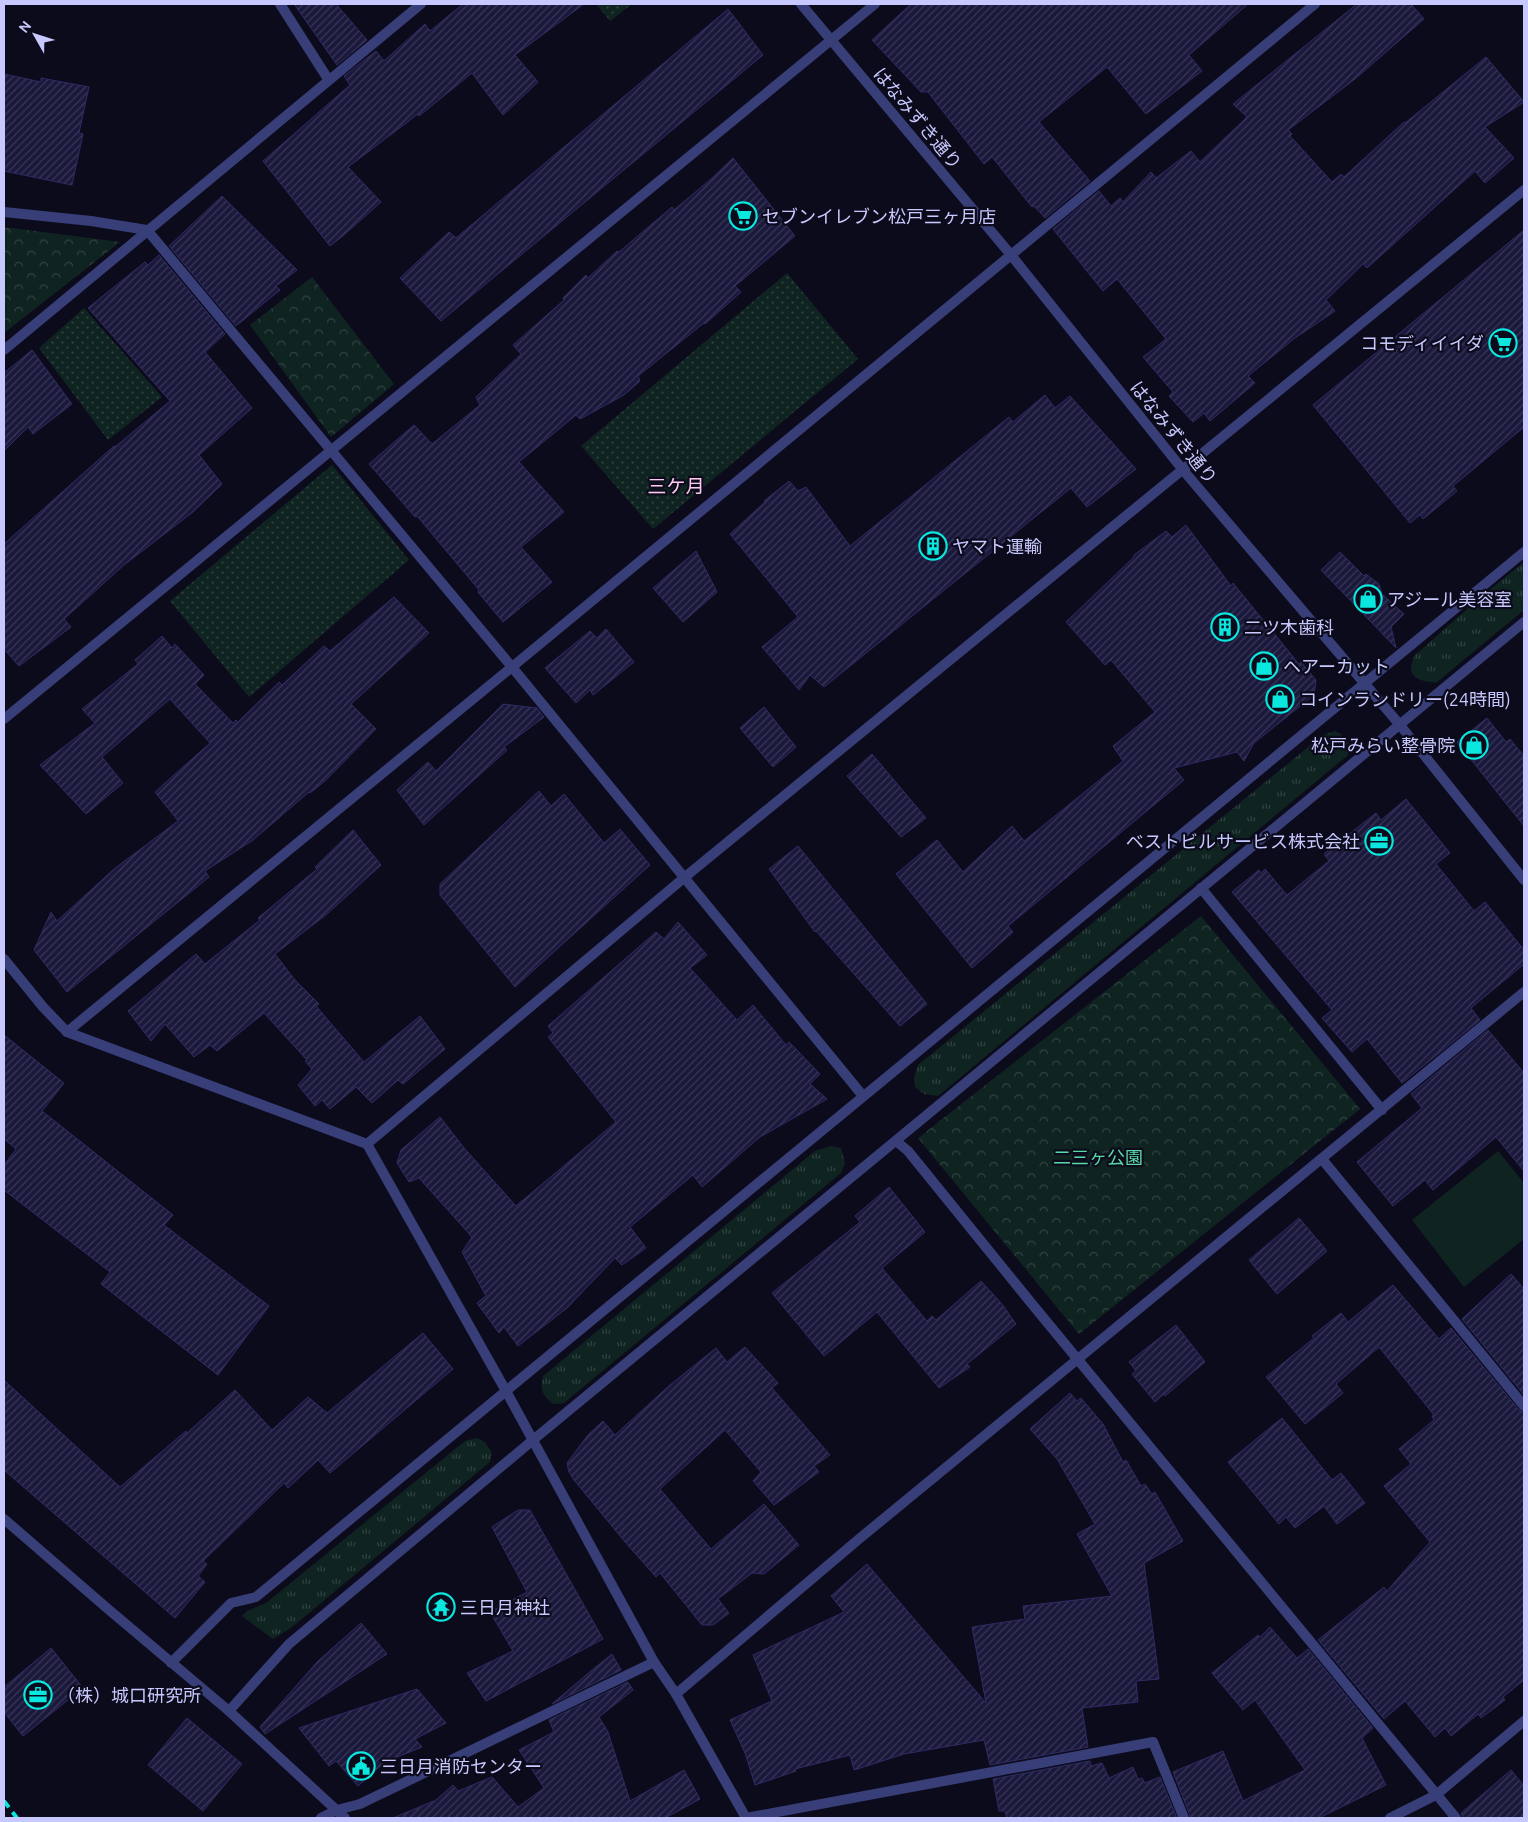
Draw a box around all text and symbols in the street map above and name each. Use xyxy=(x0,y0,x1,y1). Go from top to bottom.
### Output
north arrow xyxy=(10,10,60,60)
text: N xyxy=(15,18,34,36)
street label: はなみずき通り xyxy=(870,63,966,173)
supermarket icon: セブンイレブン松戸三ヶ月店 xyxy=(728,201,758,231)
place label: セブンイレブン松戸三ヶ月店 xyxy=(762,206,996,226)
supermarket icon: コモディイイダ xyxy=(1488,328,1518,358)
place label: コモディイイダ xyxy=(1360,333,1484,353)
street label: はなみずき通り xyxy=(1127,377,1221,487)
district label: 三ケ月 xyxy=(647,475,705,497)
building icon: ヤマト運輸 xyxy=(918,531,948,561)
place label: ヤマト運輸 xyxy=(952,536,1042,556)
shop icon: アジール美容室 xyxy=(1353,584,1383,614)
place label: アジール美容室 xyxy=(1387,589,1512,609)
building icon: 二ツ木歯科 xyxy=(1210,612,1240,642)
place label: 二ツ木歯科 xyxy=(1244,617,1334,637)
shop icon: ヘアーカット xyxy=(1249,651,1279,681)
place label: ヘアーカット xyxy=(1283,656,1390,676)
shop icon: コインランドリー(24時間) xyxy=(1265,684,1295,714)
place label: コインランドリー(24時間) xyxy=(1299,689,1511,710)
shop icon: 松戸みらい整骨院 xyxy=(1459,730,1489,760)
place label: 松戸みらい整骨院 xyxy=(1311,735,1455,755)
office icon: ベストビルサービス株式会社 xyxy=(1364,826,1394,856)
place label: ベストビルサービス株式会社 xyxy=(1126,831,1360,851)
park label: 二三ヶ公園 xyxy=(1053,1147,1143,1167)
temple icon: 三日月神社 xyxy=(426,1592,456,1622)
place label: 三日月神社 xyxy=(460,1597,550,1617)
office icon: （株）城口研究所 xyxy=(23,1680,53,1710)
place label: （株）城口研究所 xyxy=(57,1685,201,1705)
public building icon: 三日月消防センター xyxy=(346,1751,376,1781)
place label: 三日月消防センター xyxy=(380,1756,542,1776)

